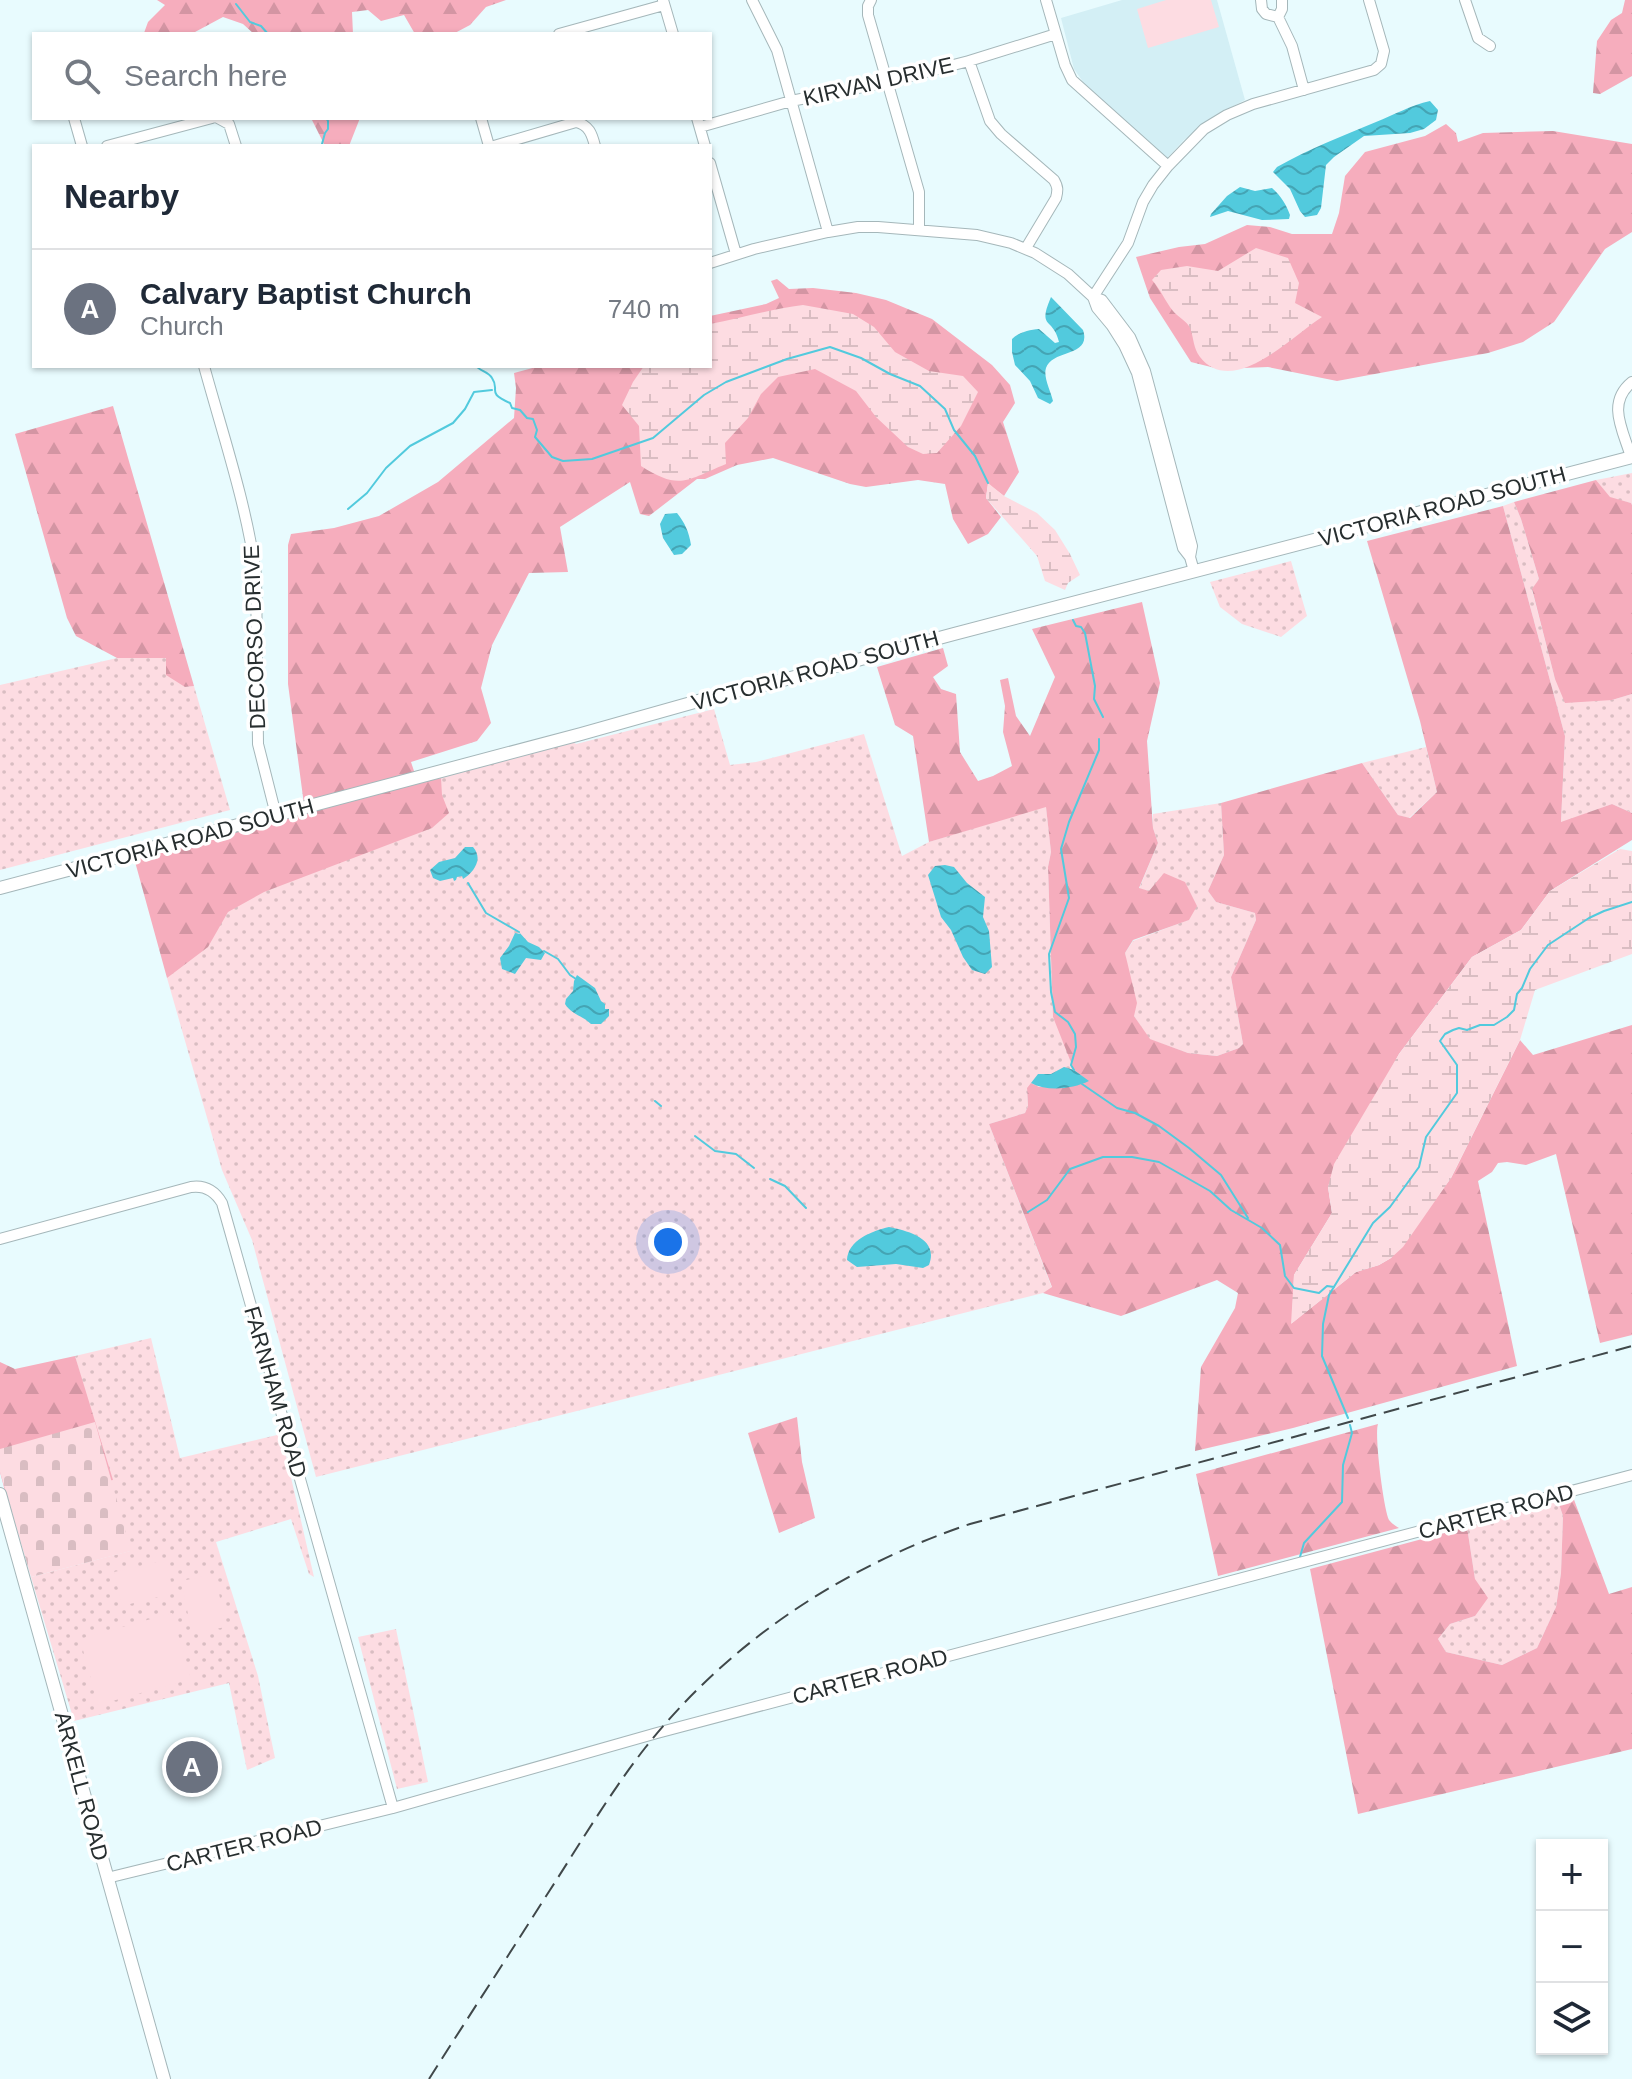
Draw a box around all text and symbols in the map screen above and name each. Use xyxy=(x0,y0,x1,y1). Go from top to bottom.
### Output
search box xyxy=(32,32,712,120)
street label: KIRVAN DRIVE xyxy=(801,52,956,111)
icon: search xyxy=(60,54,104,98)
text: Search here xyxy=(124,59,287,92)
text: Nearby xyxy=(64,177,179,215)
text: Calvary Baptist Church xyxy=(140,277,472,310)
text: A xyxy=(81,294,99,324)
text: 740 m xyxy=(608,294,680,324)
text: Church xyxy=(140,311,224,341)
street label: VICTORIA ROAD SOUTH xyxy=(1316,461,1569,552)
street label: DECORSO DRIVE xyxy=(239,544,270,730)
street label: VICTORIA ROAD SOUTH xyxy=(689,625,942,716)
street label: VICTORIA ROAD SOUTH xyxy=(64,793,317,884)
your location xyxy=(648,1222,688,1262)
street label: FARNHAM ROAD xyxy=(239,1304,312,1481)
street label: CARTER ROAD xyxy=(1416,1479,1577,1544)
street label: CARTER ROAD xyxy=(790,1644,951,1709)
street label: ARKELL ROAD xyxy=(50,1709,113,1863)
pin: A xyxy=(166,1737,218,1797)
street label: CARTER ROAD xyxy=(164,1814,325,1877)
map controls xyxy=(1536,1839,1608,2055)
button: + xyxy=(1536,1839,1608,1911)
button: − xyxy=(1536,1911,1608,1983)
button: layers xyxy=(1536,1983,1608,2055)

